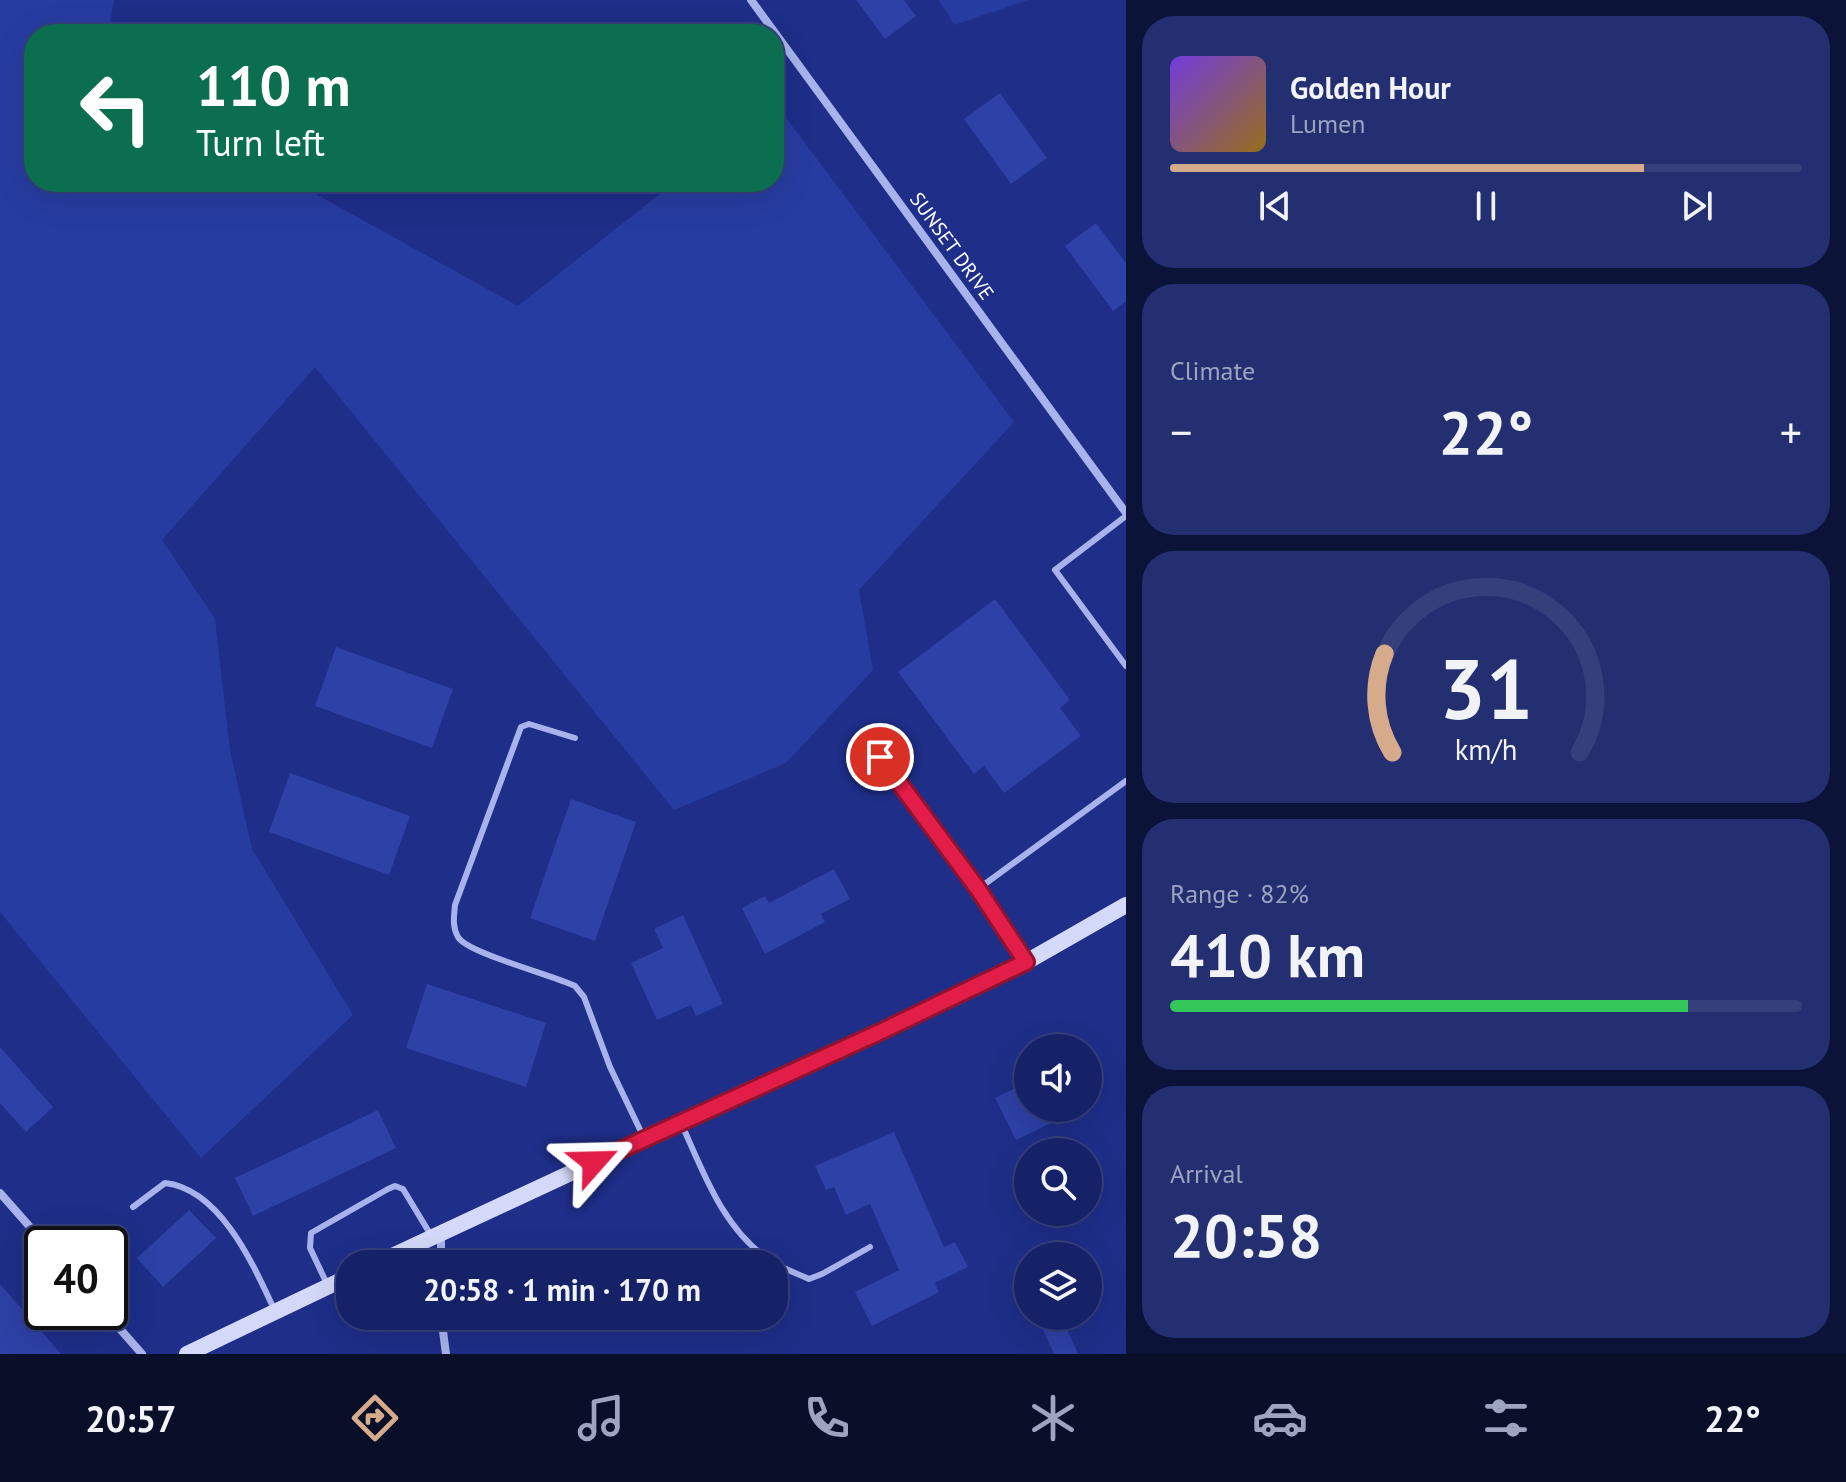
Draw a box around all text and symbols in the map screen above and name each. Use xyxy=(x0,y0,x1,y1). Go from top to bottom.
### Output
text: 110 m xyxy=(196,49,351,121)
icon: left xyxy=(64,56,168,160)
text: Golden Hour xyxy=(1290,68,1451,107)
text: Lumen xyxy=(1290,107,1365,140)
text: Turn left xyxy=(196,119,325,166)
icon: previous xyxy=(1253,184,1297,228)
icon: pause xyxy=(1464,184,1508,228)
icon: next xyxy=(1675,184,1719,228)
street label: SUNSET DRIVE xyxy=(904,187,1000,305)
text: Climate xyxy=(1170,354,1255,387)
text: 22° xyxy=(1439,393,1533,471)
text: − xyxy=(1170,403,1192,460)
text: + xyxy=(1780,403,1802,460)
text: 31 xyxy=(1439,634,1533,742)
pin xyxy=(846,723,914,791)
text: km/h xyxy=(1455,731,1517,768)
icon: arrive xyxy=(858,735,902,779)
text: Range · 82% xyxy=(1170,877,1309,910)
text: 410 km xyxy=(1170,916,1365,994)
map controls xyxy=(1014,1034,1102,1330)
button: sound xyxy=(1014,1034,1102,1122)
position arrow xyxy=(552,1120,636,1204)
button: search xyxy=(1014,1138,1102,1226)
text: Arrival xyxy=(1170,1157,1243,1190)
text: 20:58 xyxy=(1170,1196,1322,1274)
speed limit sign: 40 xyxy=(24,1226,128,1330)
button: layers xyxy=(1014,1242,1102,1330)
text: 20:58 · 1 min · 170 m xyxy=(423,1270,701,1309)
icon: directions xyxy=(347,1390,403,1446)
icon: music xyxy=(573,1390,629,1446)
icon: phone xyxy=(799,1390,855,1446)
icon: climate xyxy=(1025,1390,1081,1446)
icon: car xyxy=(1252,1390,1308,1446)
icon: filters xyxy=(1478,1390,1534,1446)
text: 20:57 xyxy=(85,1395,176,1442)
text: 22° xyxy=(1704,1395,1761,1442)

